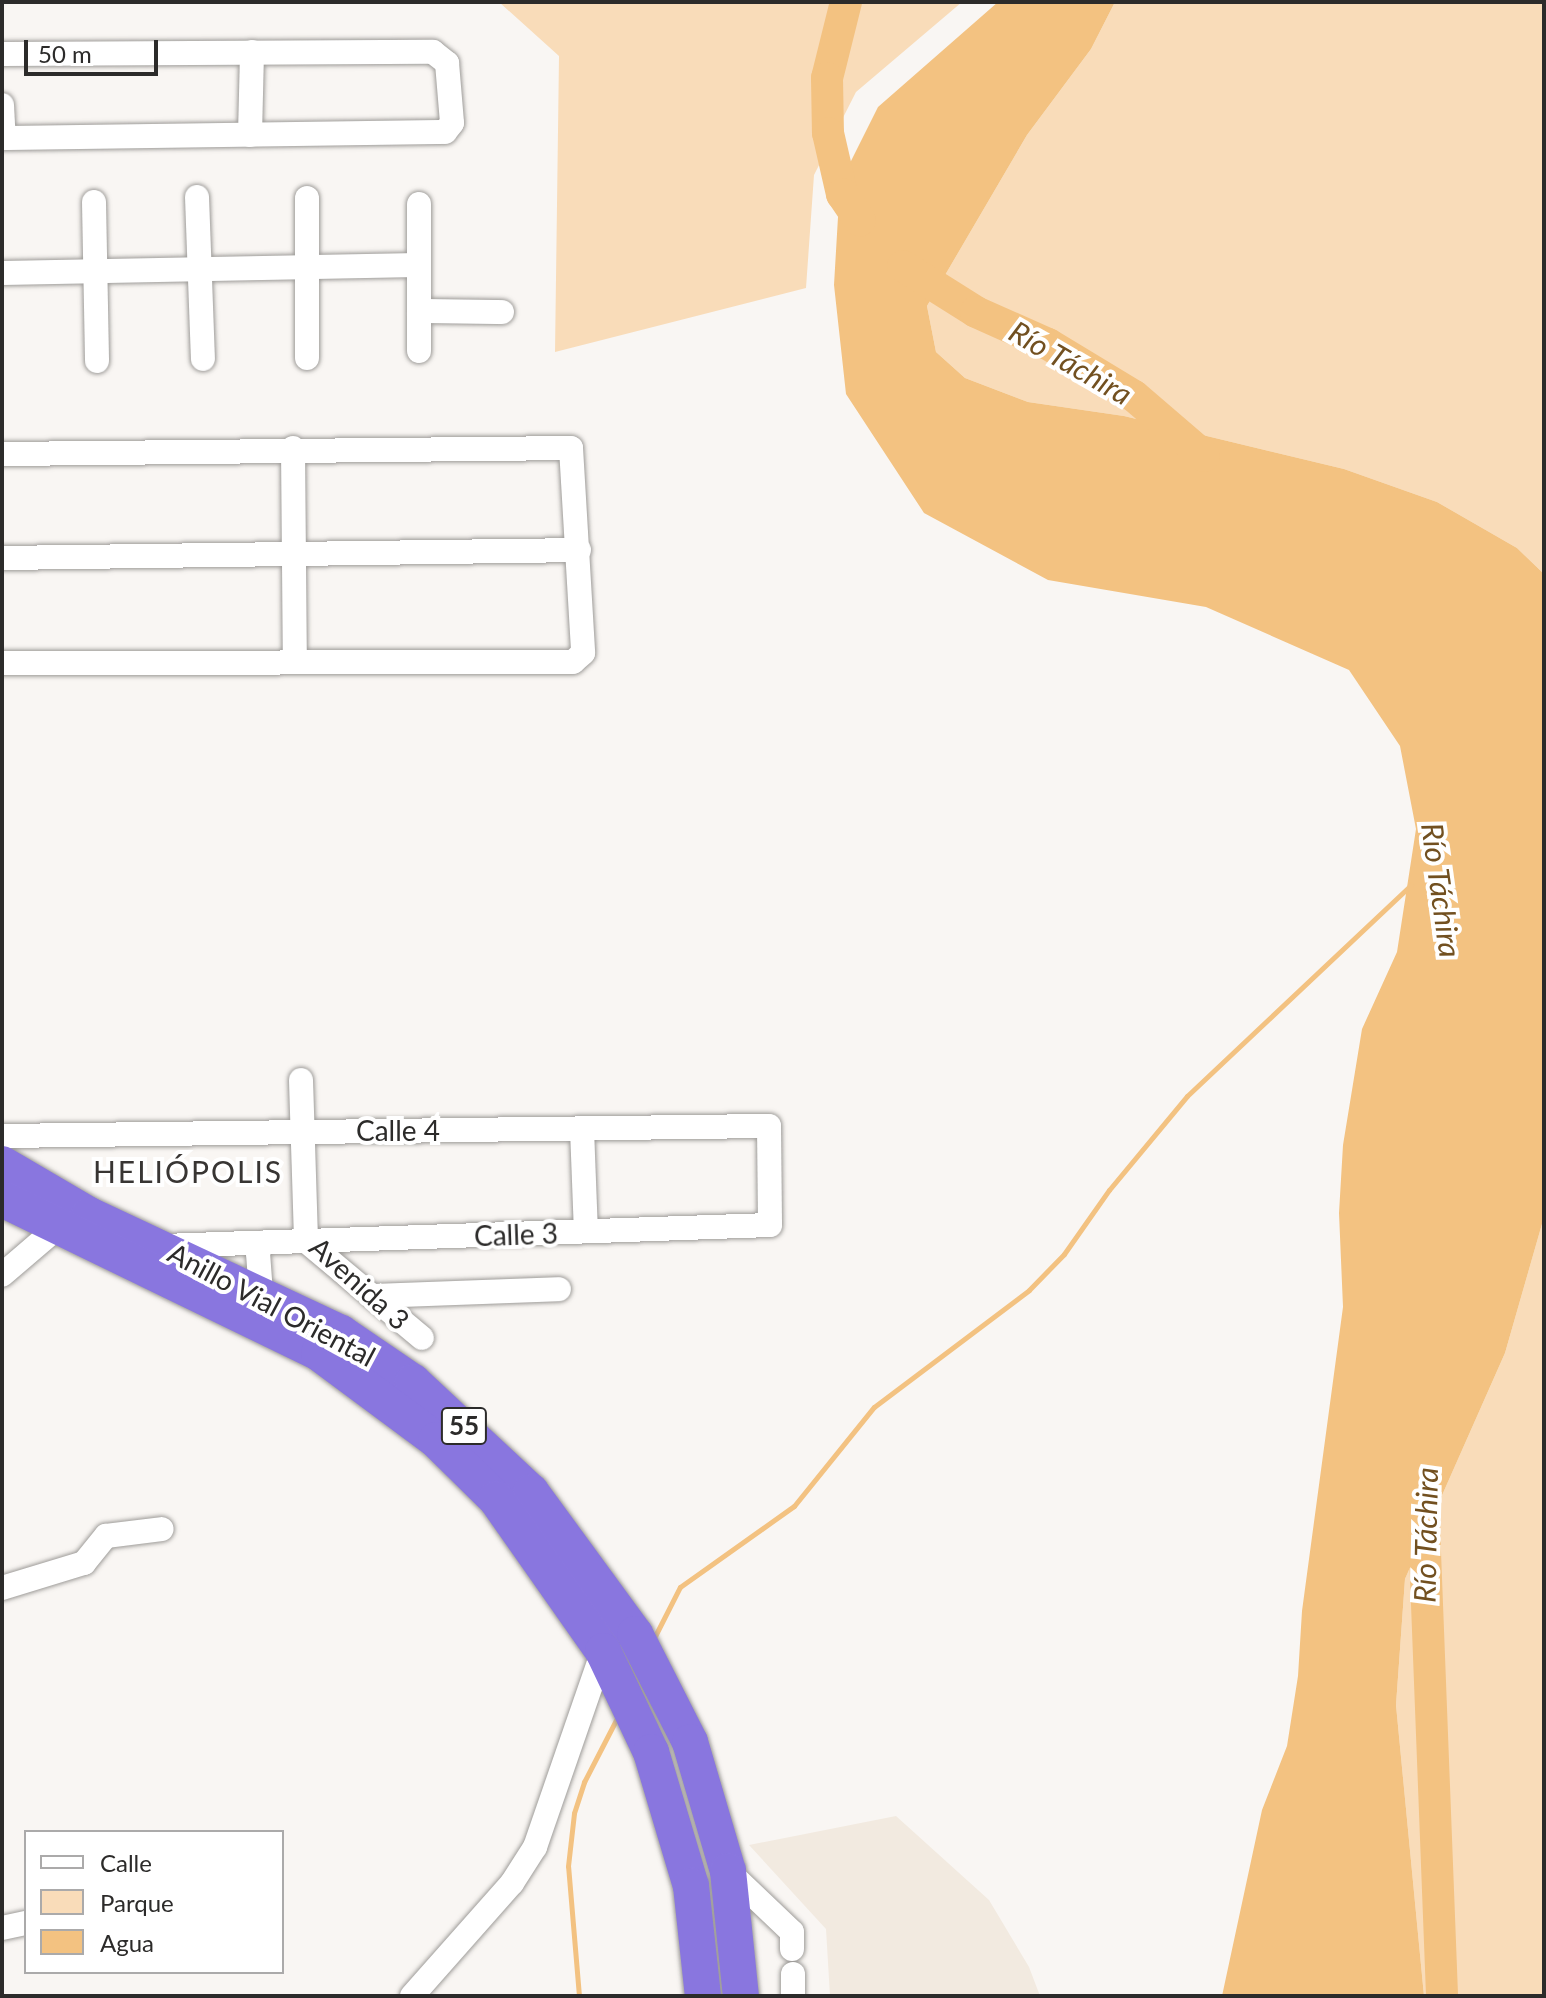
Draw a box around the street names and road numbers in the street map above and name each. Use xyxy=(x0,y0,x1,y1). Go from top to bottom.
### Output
street label: Calle 4 xyxy=(356,1113,440,1147)
street label: Calle 3 xyxy=(473,1216,559,1252)
street label: Avenida 3 xyxy=(303,1230,417,1336)
street label: Anillo Vial Oriental xyxy=(162,1235,382,1373)
road number: 55 xyxy=(440,1404,488,1448)

